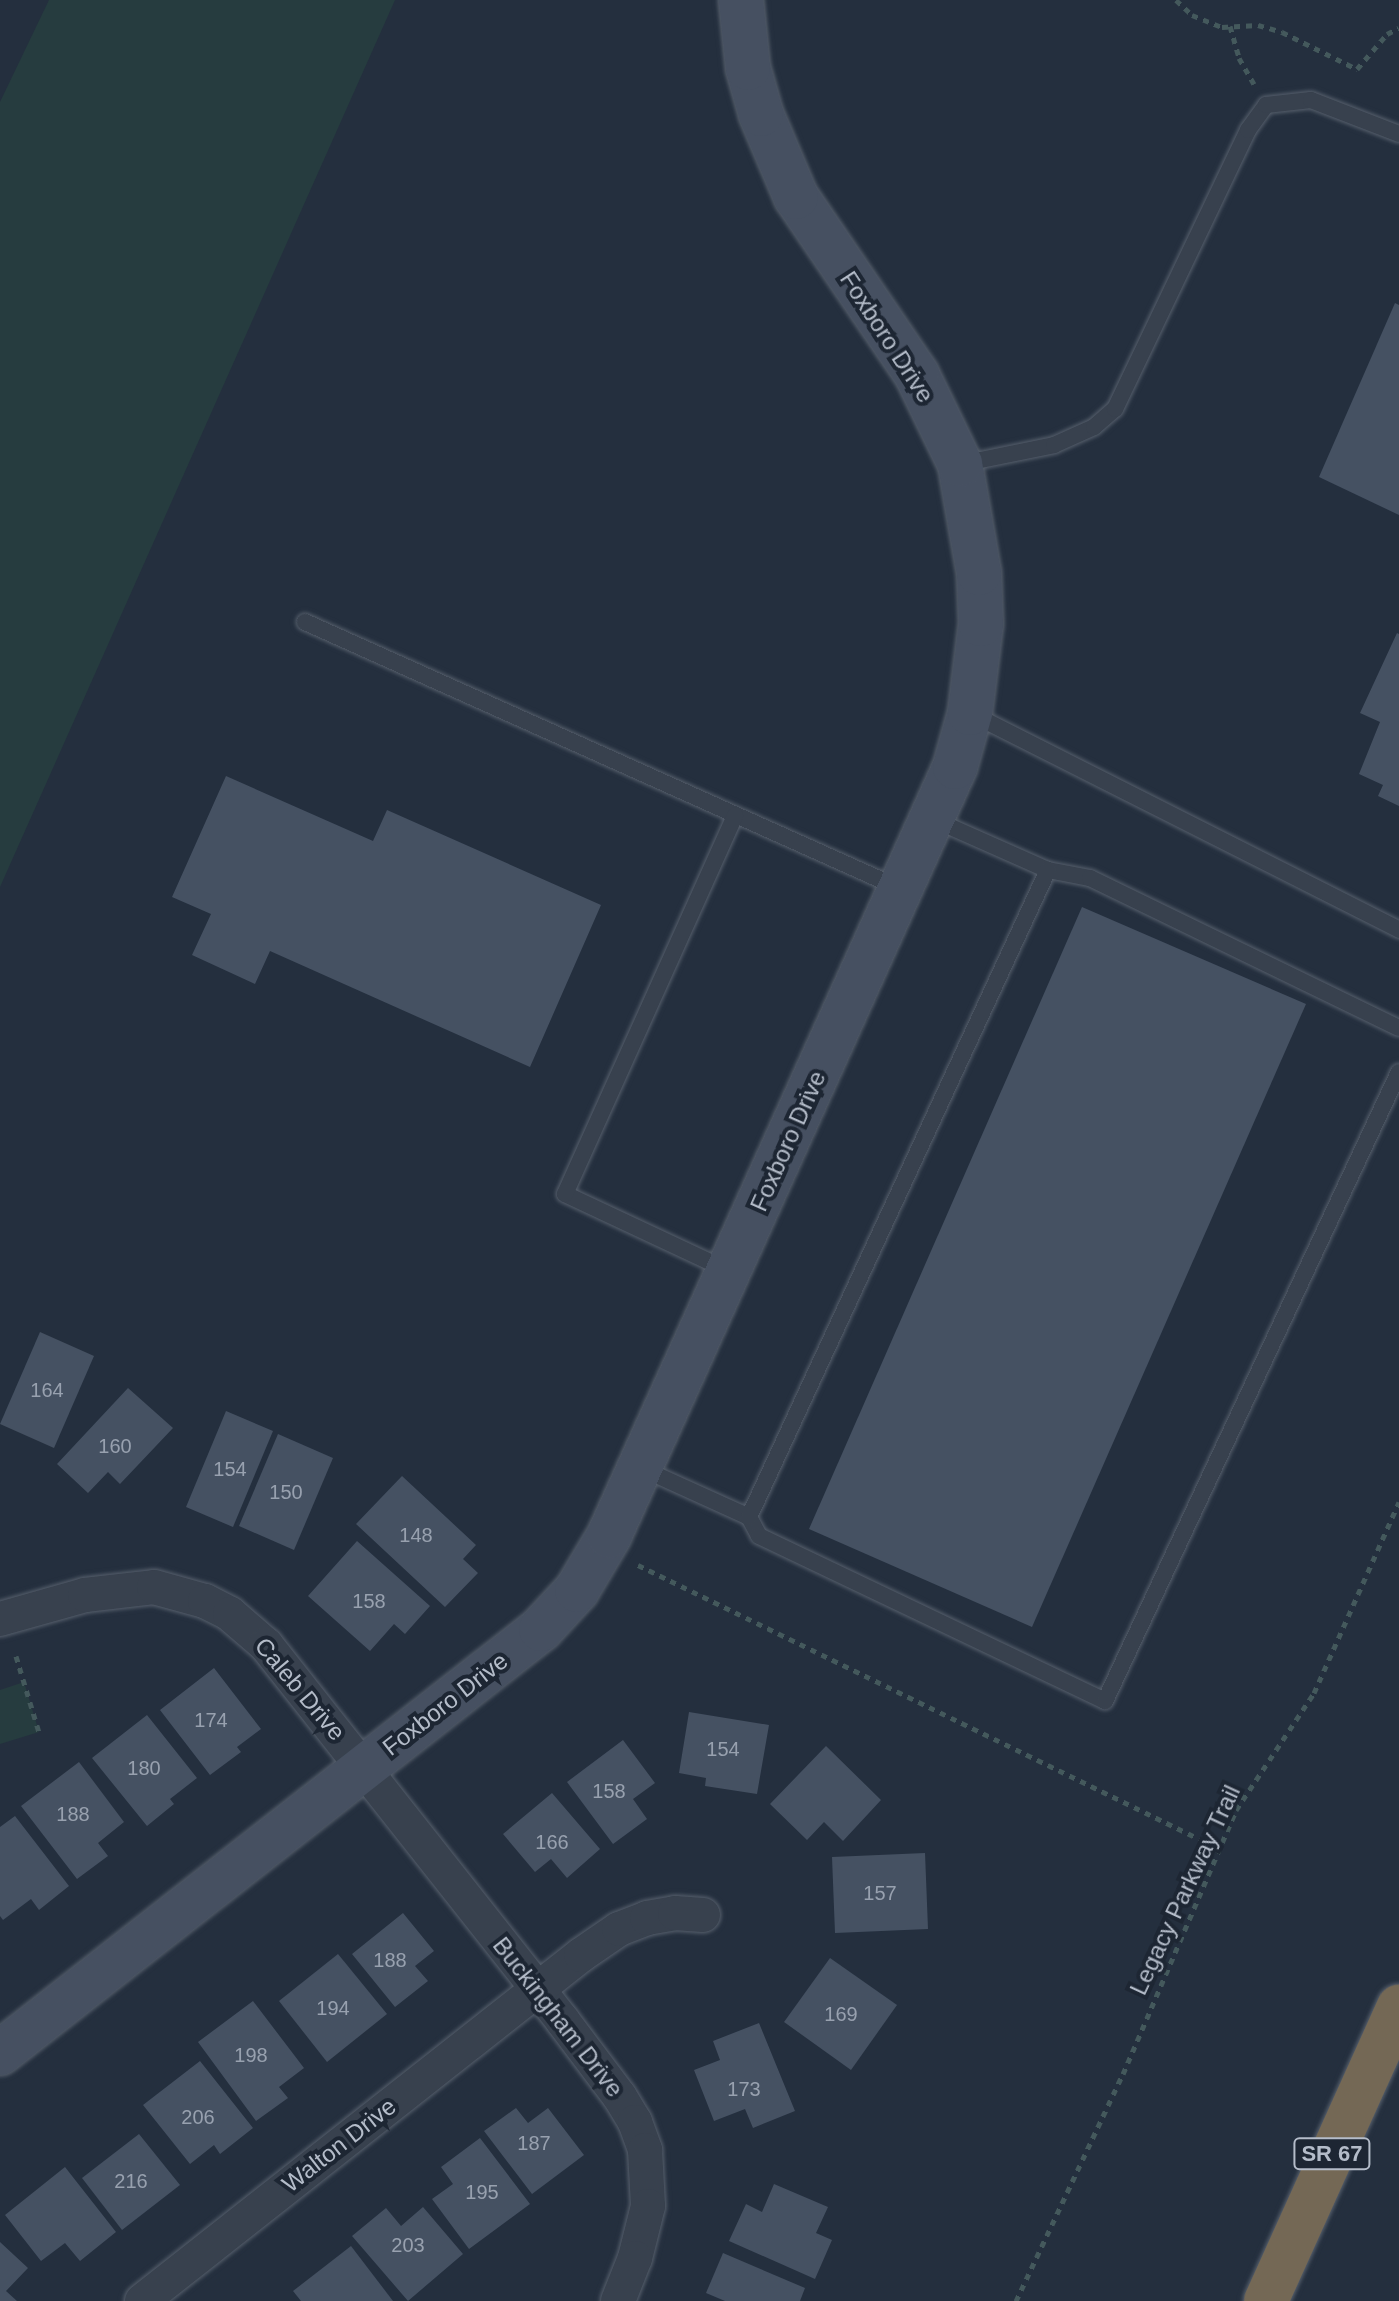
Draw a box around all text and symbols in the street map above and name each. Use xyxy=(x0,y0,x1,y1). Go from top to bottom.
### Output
street label: Foxboro Drive xyxy=(834,266,940,408)
street label: Foxboro Drive xyxy=(744,1066,832,1216)
house number: 164 xyxy=(30,1378,64,1402)
house number: 160 xyxy=(98,1434,132,1458)
house number: 154 xyxy=(213,1457,247,1481)
house number: 150 xyxy=(269,1480,303,1504)
house number: 148 xyxy=(399,1523,433,1547)
house number: 158 xyxy=(352,1589,386,1613)
street label: Caleb Drive xyxy=(249,1632,351,1746)
street label: Foxboro Drive xyxy=(377,1646,513,1762)
house number: 174 xyxy=(194,1708,228,1732)
house number: 154 xyxy=(706,1737,740,1761)
house number: 180 xyxy=(127,1756,161,1780)
house number: 158 xyxy=(592,1779,626,1803)
street label: Legacy Parkway Trail xyxy=(1124,1780,1246,2000)
house number: 188 xyxy=(56,1802,90,1826)
house number: 166 xyxy=(535,1830,569,1854)
house number: 157 xyxy=(863,1881,897,1905)
street label: Buckingham Drive xyxy=(487,1931,629,2103)
house number: 188 xyxy=(373,1948,407,1972)
house number: 194 xyxy=(316,1996,350,2020)
house number: 169 xyxy=(824,2002,858,2026)
house number: 198 xyxy=(234,2043,268,2067)
house number: 173 xyxy=(727,2077,761,2101)
street label: Walton Drive xyxy=(276,2092,402,2198)
house number: 206 xyxy=(181,2105,215,2129)
house number: 187 xyxy=(517,2131,551,2155)
road number: SR 67 xyxy=(1292,2136,1372,2172)
house number: 216 xyxy=(114,2169,148,2193)
house number: 195 xyxy=(465,2180,499,2204)
house number: 203 xyxy=(391,2233,425,2257)

